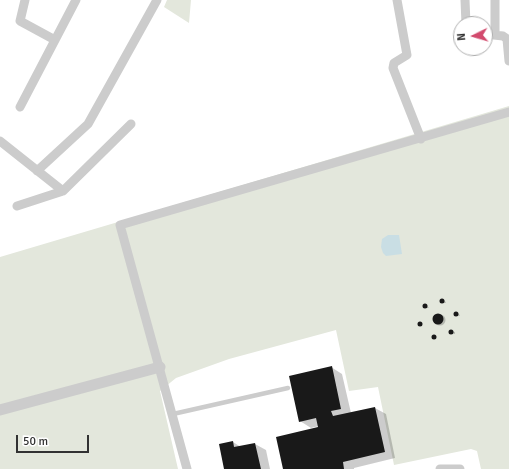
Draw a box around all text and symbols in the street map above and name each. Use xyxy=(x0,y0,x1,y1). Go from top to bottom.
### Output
north arrow xyxy=(453,16,493,56)
text: N xyxy=(455,33,468,41)
scale bar xyxy=(18,427,91,453)
text: 50 m xyxy=(23,434,48,449)

